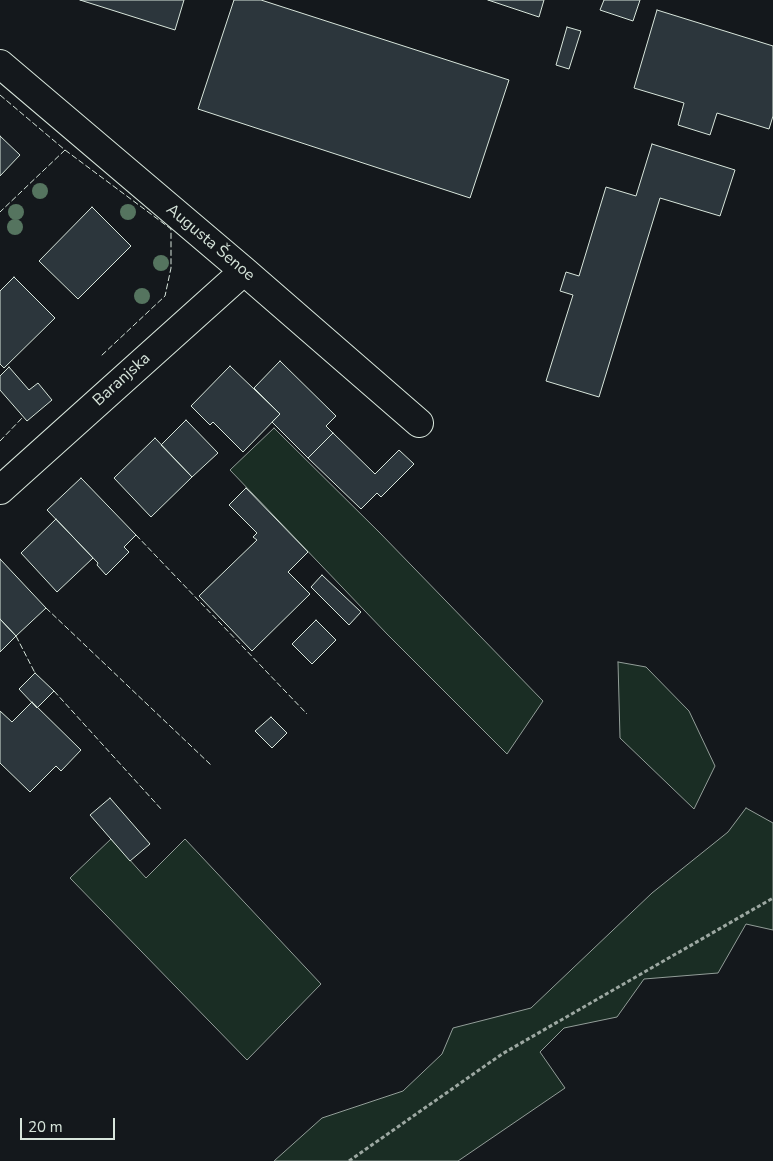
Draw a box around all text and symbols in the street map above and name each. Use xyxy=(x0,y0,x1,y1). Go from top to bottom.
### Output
street label: Augusta Šenoe xyxy=(162,200,258,286)
street label: Baranjska xyxy=(89,349,155,411)
scale bar xyxy=(22,1108,118,1140)
text: 20 m xyxy=(28,1117,63,1137)

